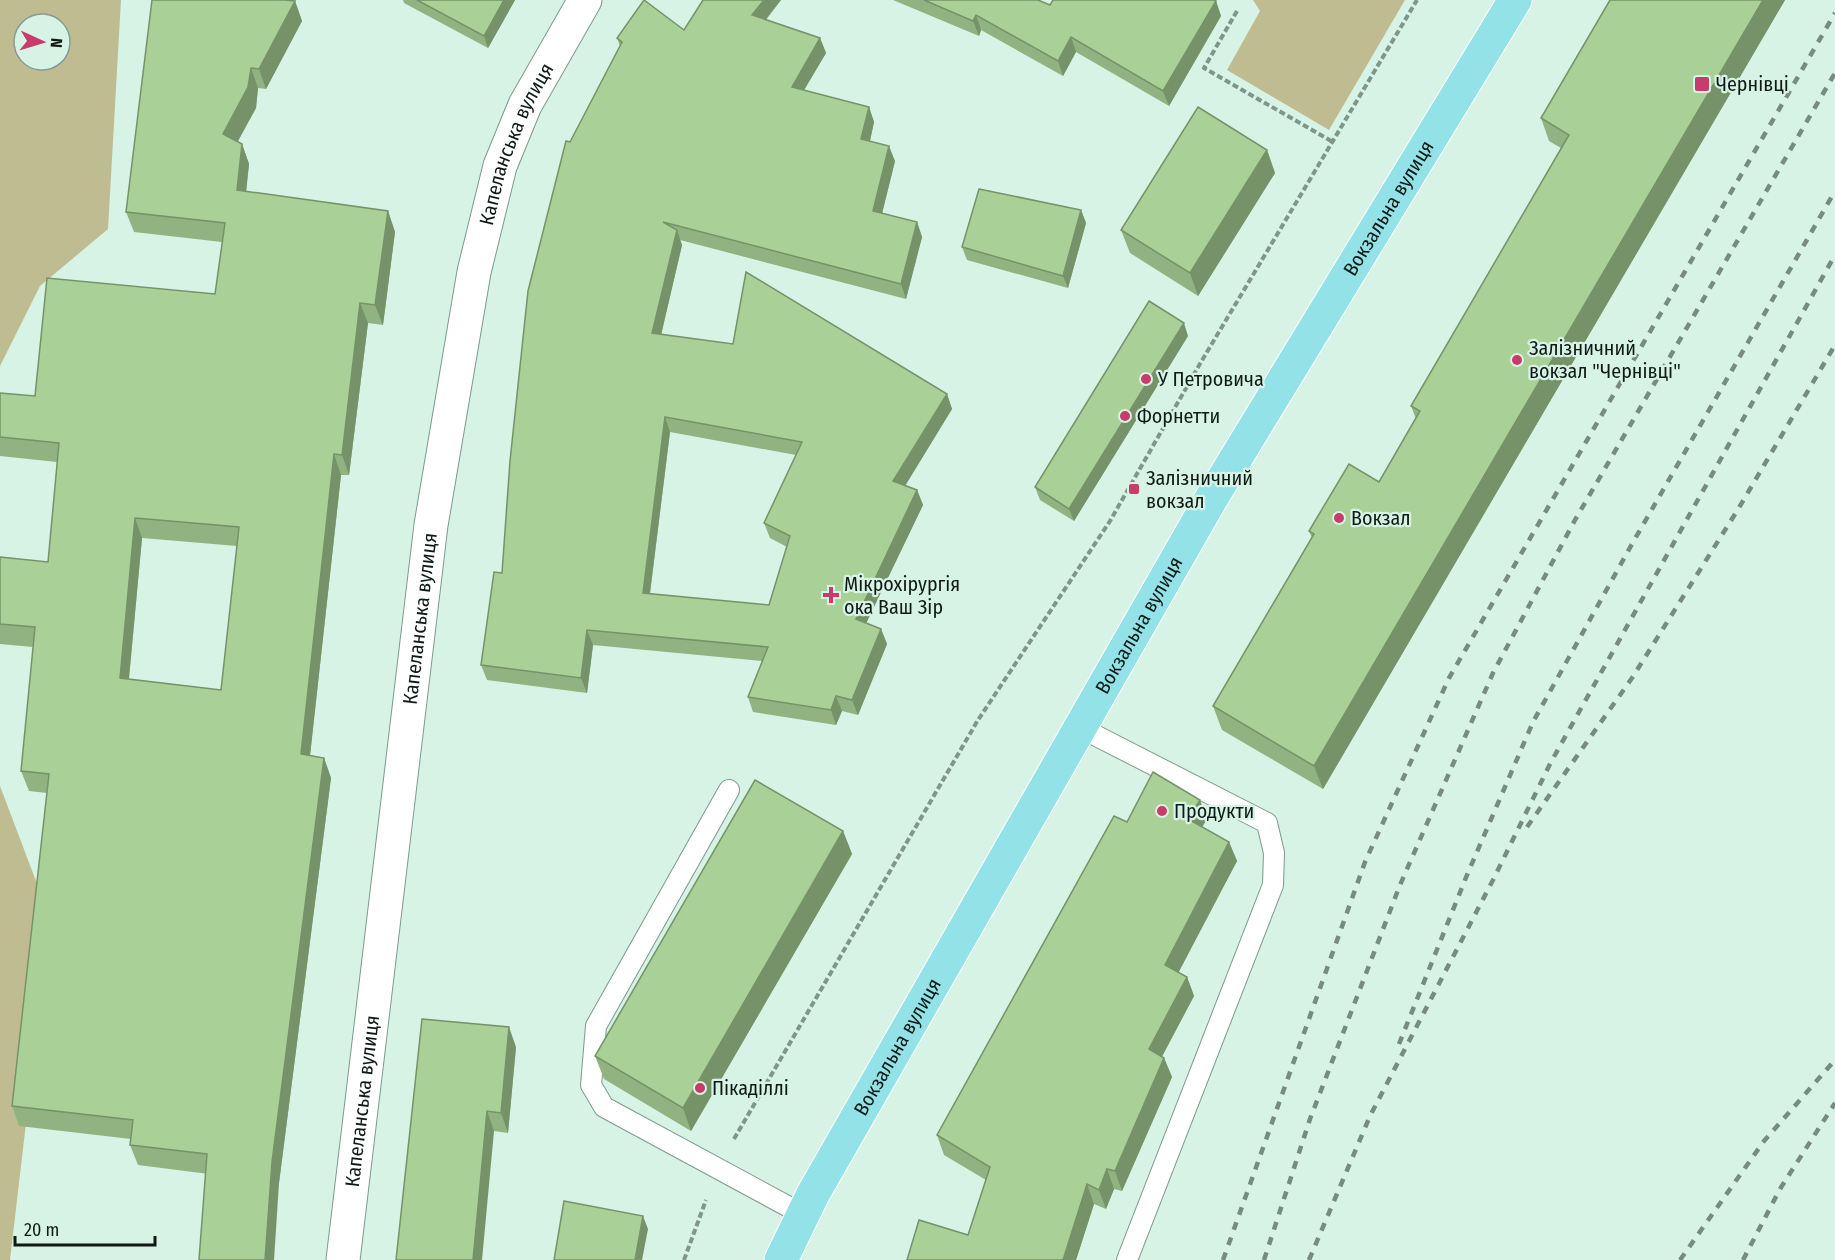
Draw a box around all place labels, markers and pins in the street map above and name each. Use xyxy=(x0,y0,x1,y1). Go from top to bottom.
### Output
place label: Чернівці xyxy=(1716,72,1789,96)
marker: Чернівці xyxy=(1693,75,1711,93)
place label: Залізничний вокзал "Чернівці" xyxy=(1529,336,1681,383)
marker: Залізничний вокзал "Чернівці" xyxy=(1510,353,1524,367)
place label: У Петровича xyxy=(1157,367,1264,391)
marker: У Петровича xyxy=(1139,372,1153,386)
place label: Форнетти xyxy=(1137,404,1220,428)
marker: Форнетти xyxy=(1118,409,1132,423)
place label: Залізничний вокзал xyxy=(1146,466,1253,513)
marker: Залізничний вокзал xyxy=(1127,482,1141,496)
place label: Вокзал xyxy=(1351,506,1411,530)
marker: Вокзал xyxy=(1332,511,1346,525)
place label: Мікрохірургія ока Ваш Зір xyxy=(844,572,960,619)
marker: Мікрохірургія ока Ваш Зір xyxy=(822,586,840,604)
place label: Продукти xyxy=(1174,799,1254,823)
marker: Продукти xyxy=(1155,804,1169,818)
place label: Пікаділлі xyxy=(712,1076,789,1100)
marker: Пікаділлі xyxy=(693,1081,707,1095)

